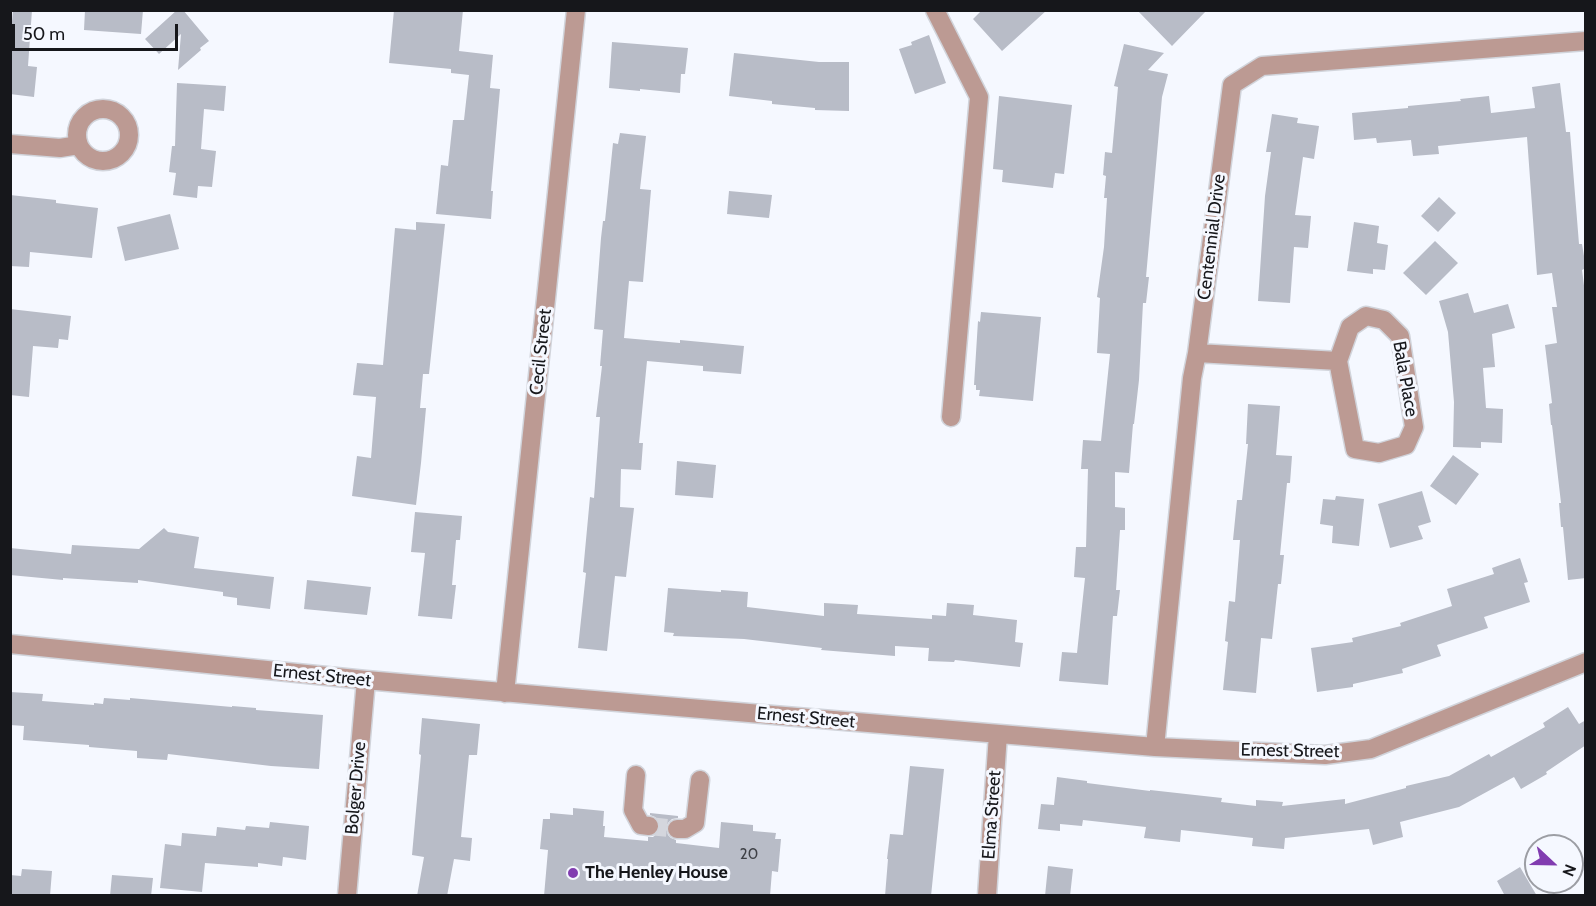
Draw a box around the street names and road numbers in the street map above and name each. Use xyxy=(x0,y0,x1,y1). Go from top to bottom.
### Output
street label: Centennial Drive xyxy=(1194,173,1230,301)
street label: Cecil Street xyxy=(526,308,556,396)
street label: Bala Place xyxy=(1388,339,1422,419)
street label: Ernest Street xyxy=(272,660,372,692)
street label: Ernest Street xyxy=(756,703,856,733)
street label: Ernest Street xyxy=(1241,739,1339,763)
street label: Bolger Drive xyxy=(341,741,371,835)
street label: Elma Street xyxy=(978,770,1006,860)

